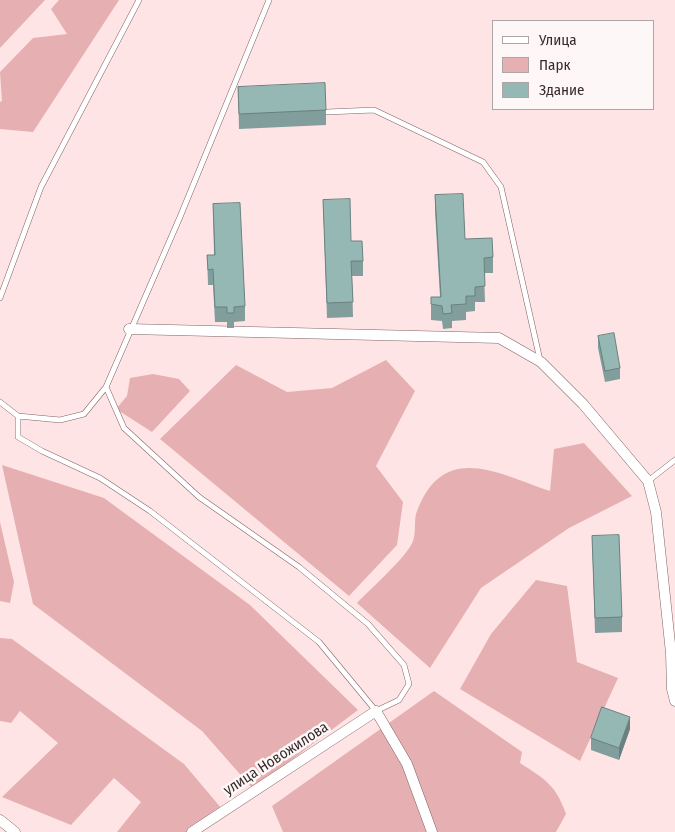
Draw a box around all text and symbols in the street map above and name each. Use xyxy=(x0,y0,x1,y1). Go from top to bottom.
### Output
legend xyxy=(492,20,655,110)
text: Улица xyxy=(539,31,577,49)
text: Парк xyxy=(539,56,570,74)
text: Здание xyxy=(539,81,585,99)
street label: улица Новожилова xyxy=(220,718,332,800)

